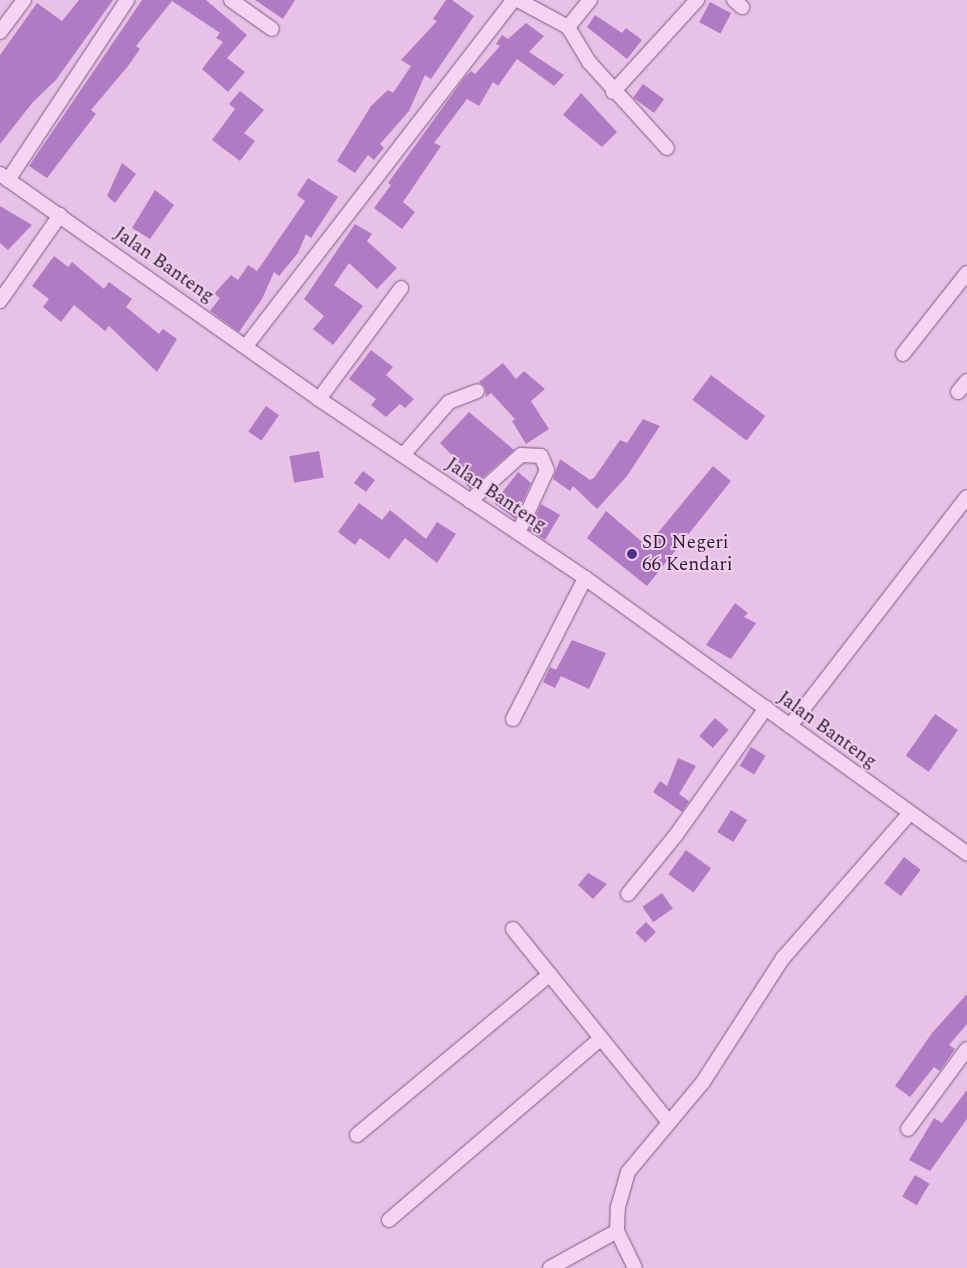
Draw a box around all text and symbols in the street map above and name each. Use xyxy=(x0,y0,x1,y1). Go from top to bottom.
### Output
street label: Jalan Banteng xyxy=(110,222,218,308)
street label: Jalan Banteng xyxy=(441,453,551,537)
place label: SD Negeri 66 Kendari xyxy=(642,532,733,576)
marker: SD Negeri 66 Kendari xyxy=(626,548,638,560)
street label: Jalan Banteng xyxy=(773,686,881,774)

